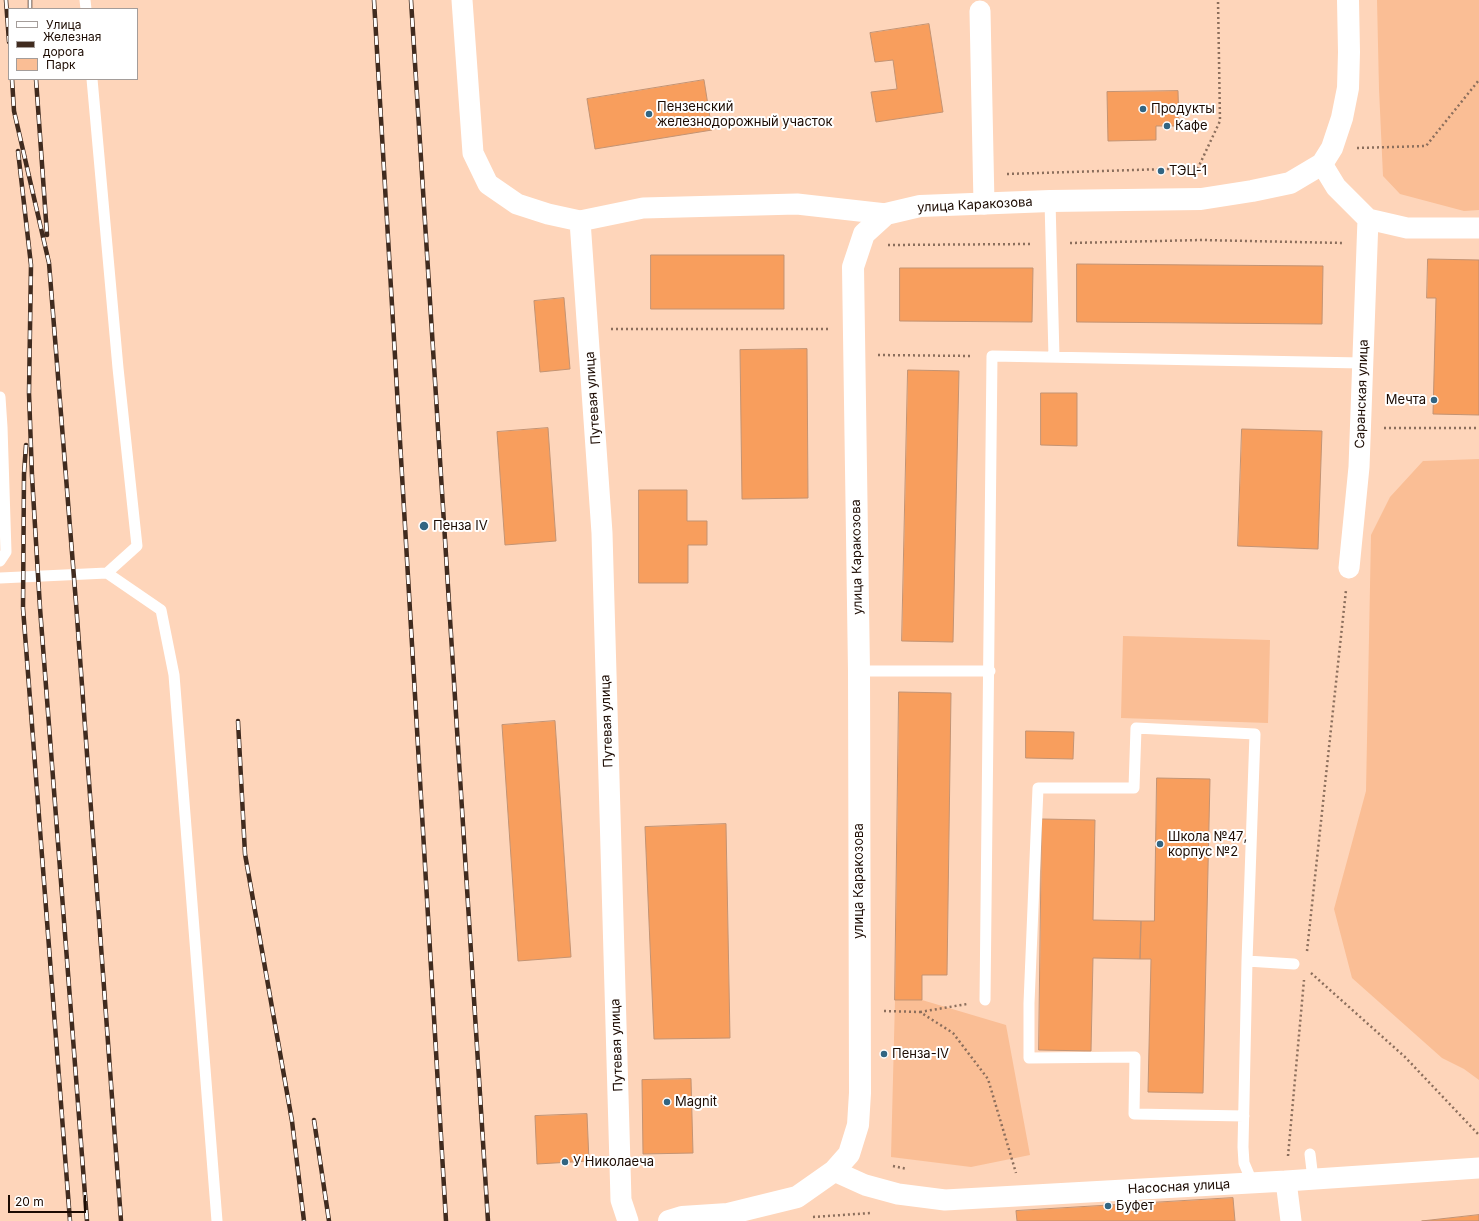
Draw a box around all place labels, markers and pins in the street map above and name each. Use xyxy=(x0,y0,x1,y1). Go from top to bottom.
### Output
place label: Пензенский железнодорожный участок xyxy=(657,99,832,130)
place label: Продукты xyxy=(1151,101,1215,117)
marker: Продукты xyxy=(1138,104,1148,114)
marker: Пензенский железнодорожный участок xyxy=(644,109,654,119)
place label: Кафе xyxy=(1175,118,1208,134)
marker: Кафе xyxy=(1162,121,1172,131)
place label: ТЭЦ-1 xyxy=(1169,163,1207,179)
marker: ТЭЦ-1 xyxy=(1156,166,1166,176)
place label: Мечта xyxy=(1386,392,1426,408)
marker: Мечта xyxy=(1429,395,1439,405)
place label: Пенза IV xyxy=(433,518,488,534)
marker: Пенза IV xyxy=(418,520,430,532)
place label: Школа №47, корпус №2 xyxy=(1168,829,1247,860)
marker: Школа №47, корпус №2 xyxy=(1155,839,1165,849)
place label: Пенза-IV xyxy=(892,1046,949,1062)
marker: Пенза-IV xyxy=(879,1049,889,1059)
place label: Magnit xyxy=(675,1094,717,1110)
marker: Magnit xyxy=(662,1097,672,1107)
place label: У Николаеча xyxy=(573,1154,654,1170)
marker: У Николаеча xyxy=(560,1157,570,1167)
place label: Буфет xyxy=(1116,1198,1154,1214)
marker: Буфет xyxy=(1103,1201,1113,1211)

